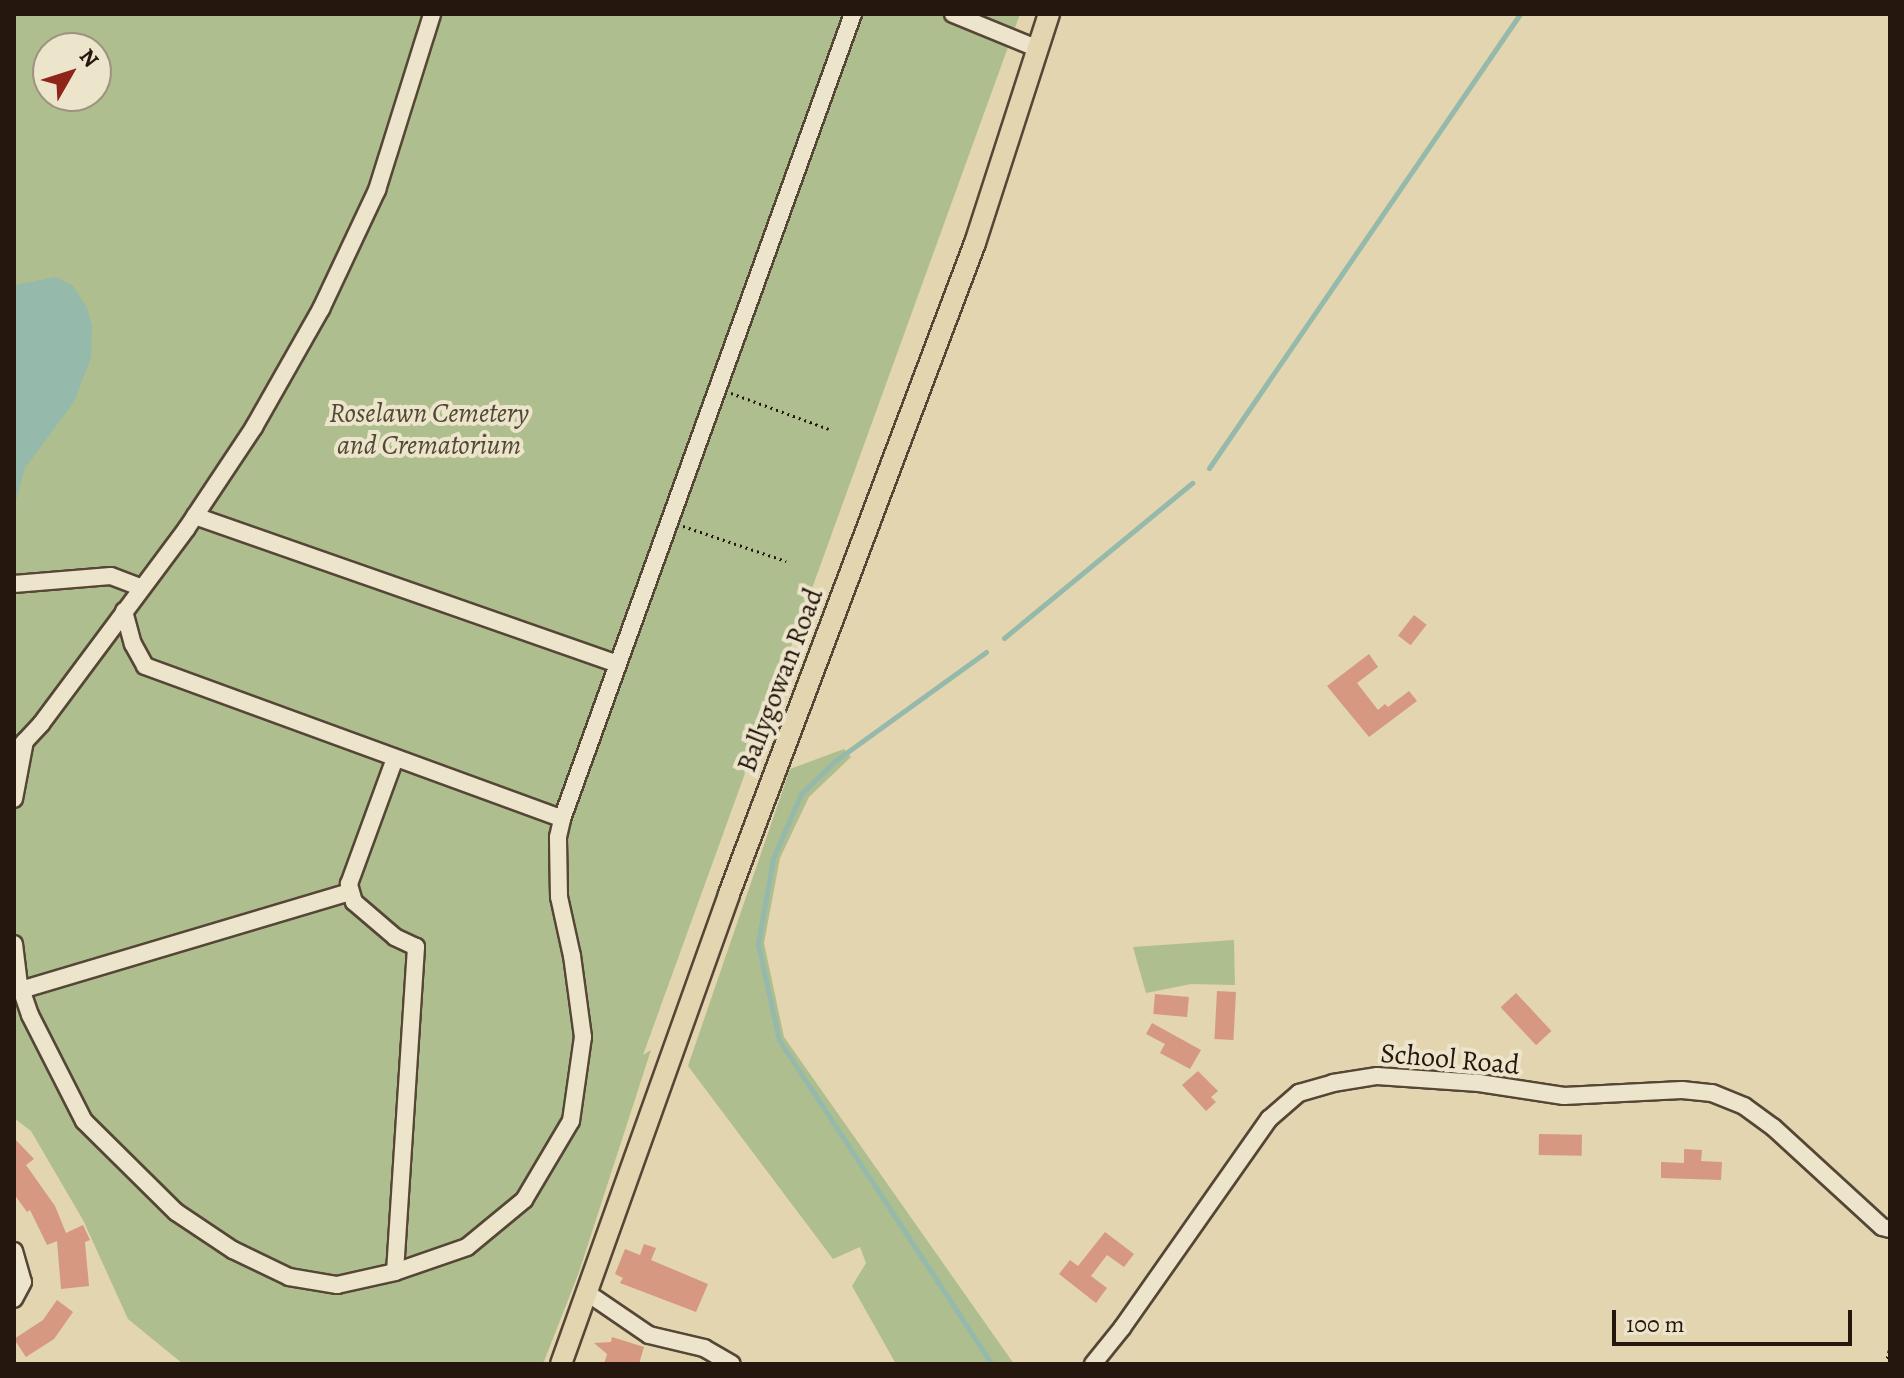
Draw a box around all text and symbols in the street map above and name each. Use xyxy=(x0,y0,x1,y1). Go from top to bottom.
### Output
north arrow xyxy=(32,32,112,112)
text: N xyxy=(72,42,106,74)
park label: Roselawn Cemetery and Crematorium xyxy=(329,396,529,462)
street label: Ballygowan Road xyxy=(729,583,831,777)
street label: School Road xyxy=(1379,1036,1521,1082)
scale bar xyxy=(1616,1294,1856,1344)
text: 100 m xyxy=(1626,1308,1685,1340)

